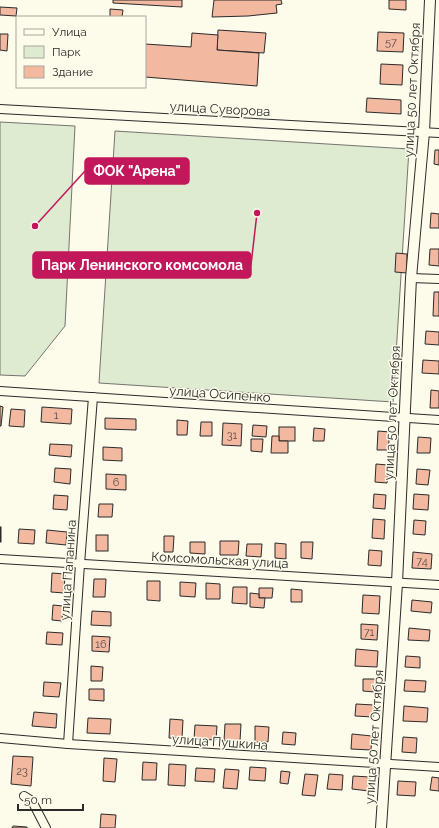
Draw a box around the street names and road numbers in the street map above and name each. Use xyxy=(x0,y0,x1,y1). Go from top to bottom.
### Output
street label: улица 50 лет Октября xyxy=(401,22,423,158)
street label: улица Суворова xyxy=(169,99,271,119)
street label: улица 50 лет Октября xyxy=(381,345,403,481)
street label: улица Осипенко xyxy=(169,383,271,405)
street label: улица Папанина xyxy=(57,519,79,621)
street label: Комсомольская улица xyxy=(151,549,289,571)
street label: улица 50 лет Октября xyxy=(362,669,386,805)
street label: улица Пушкина xyxy=(172,731,268,753)

